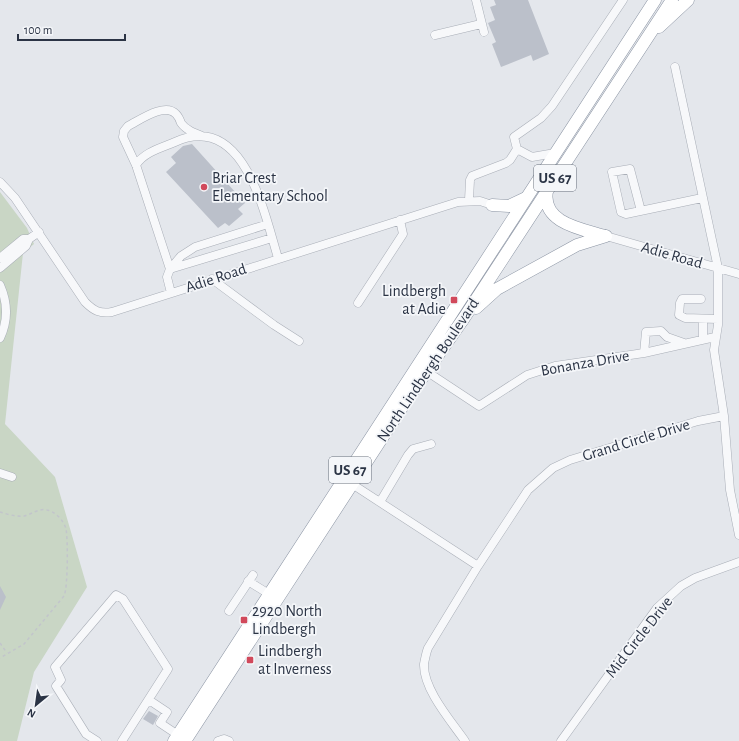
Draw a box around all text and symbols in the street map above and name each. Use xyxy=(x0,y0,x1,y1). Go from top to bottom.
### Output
scale bar xyxy=(18,16,125,42)
text: 100 m xyxy=(24,24,52,36)
road number: US 67 xyxy=(534,165,576,191)
place label: Briar Crest Elementary School xyxy=(212,170,328,205)
marker: Briar Crest Elementary School xyxy=(199,182,209,192)
street label: Adie Road xyxy=(640,239,704,271)
street label: Adie Road xyxy=(184,261,248,295)
place label: Lindbergh at Adie xyxy=(382,283,446,317)
street label: North Lindbergh Boulevard xyxy=(374,295,482,445)
marker: Lindbergh at Adie xyxy=(449,295,459,305)
street label: Bonanza Drive xyxy=(539,347,631,379)
street label: Grand Circle Drive xyxy=(580,416,692,464)
road number: US 67 xyxy=(329,457,371,483)
street label: Mid Circle Drive xyxy=(602,593,676,681)
place label: 2920 North Lindbergh xyxy=(252,603,322,637)
marker: 2920 North Lindbergh xyxy=(239,615,249,625)
place label: Lindbergh at Inverness xyxy=(258,643,332,677)
marker: Lindbergh at Inverness xyxy=(245,655,255,665)
north arrow xyxy=(16,685,56,725)
text: N xyxy=(25,707,37,720)

